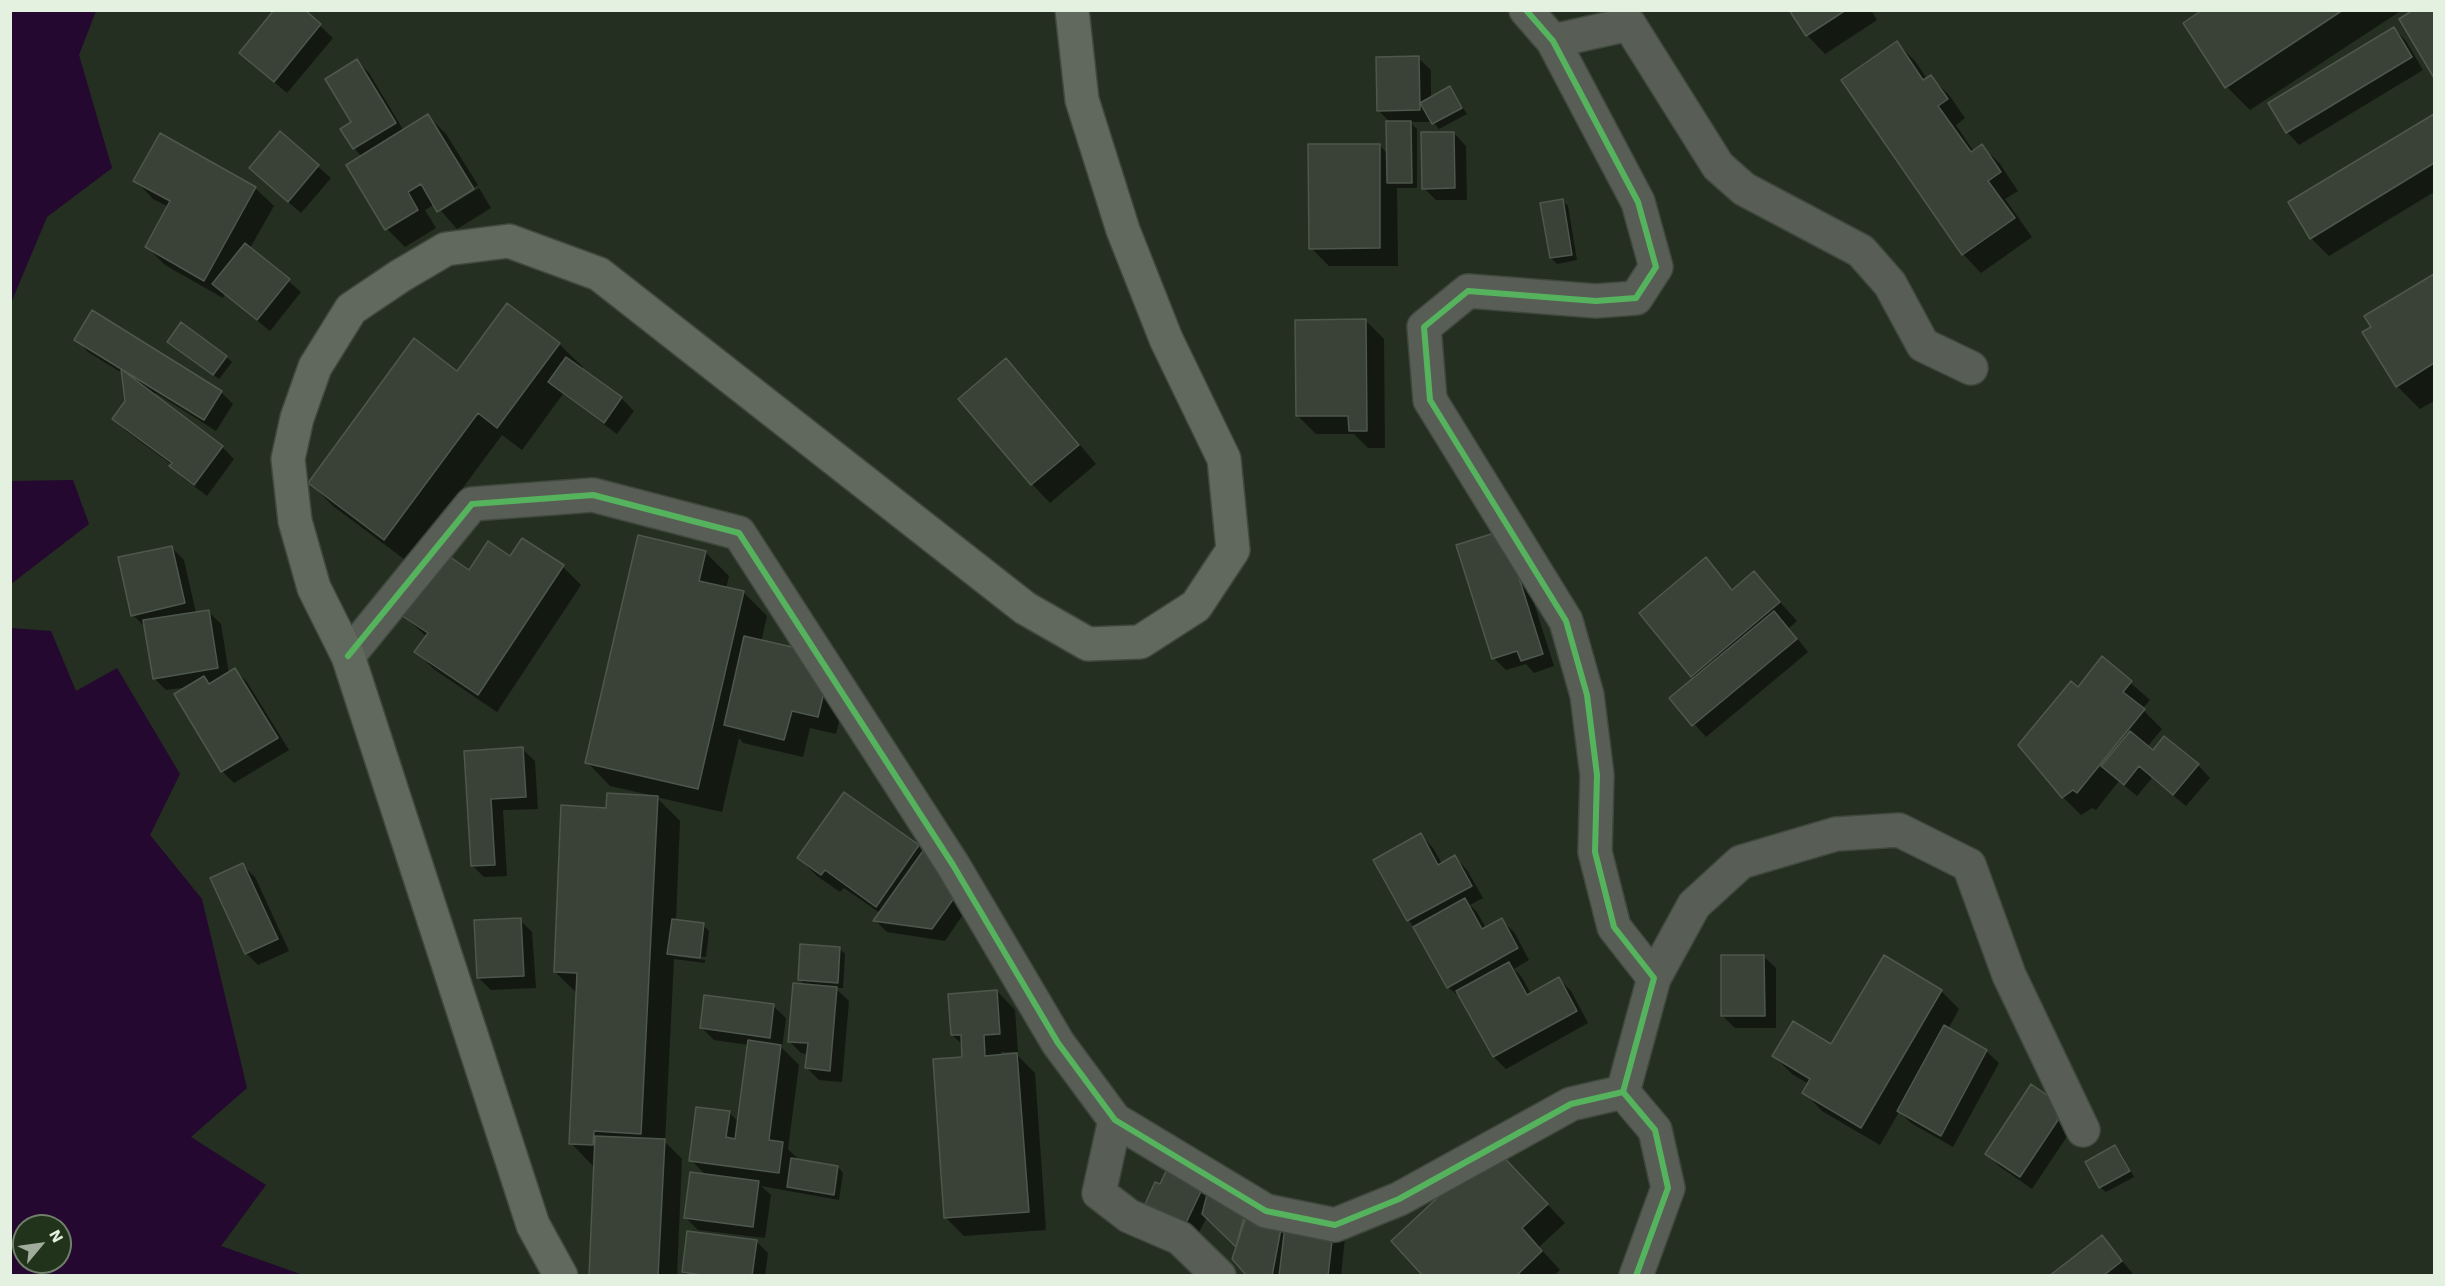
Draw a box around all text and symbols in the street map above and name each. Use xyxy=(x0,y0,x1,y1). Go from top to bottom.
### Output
north arrow xyxy=(12,1214,72,1274)
text: N xyxy=(45,1226,68,1246)

